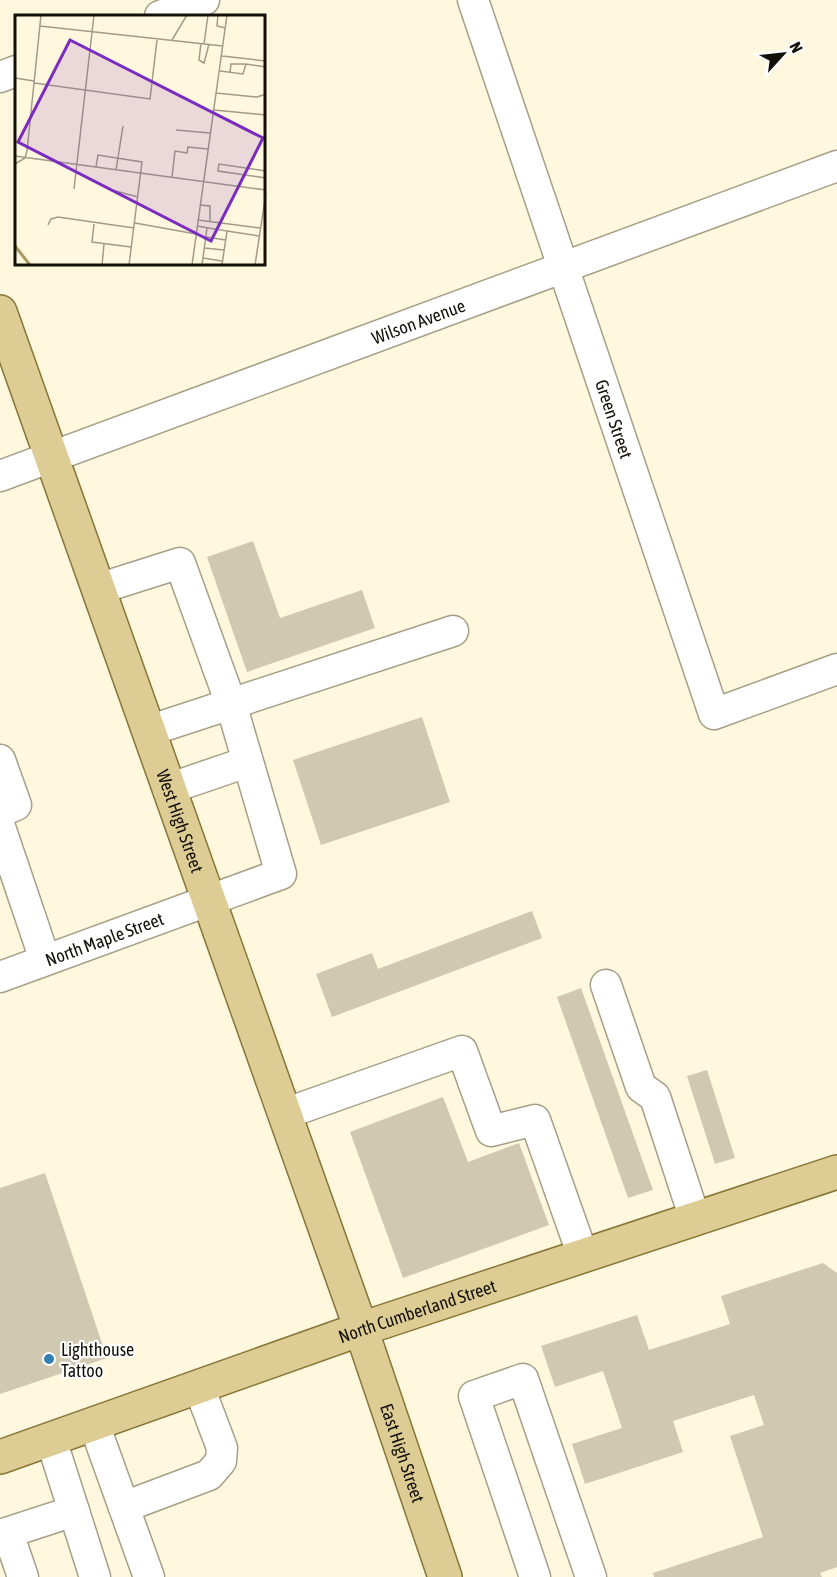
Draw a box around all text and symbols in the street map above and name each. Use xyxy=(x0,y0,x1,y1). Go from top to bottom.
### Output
inset map xyxy=(15,15,266,266)
north arrow xyxy=(753,24,813,84)
text: N xyxy=(786,39,807,55)
street label: Wilson Avenue xyxy=(369,294,468,348)
street label: Green Street xyxy=(591,377,637,461)
street label: West High Street xyxy=(153,767,209,875)
street label: North Maple Street xyxy=(42,908,166,970)
street label: North Cumberland Street xyxy=(335,1275,499,1347)
place label: Lighthouse Tattoo xyxy=(61,1339,134,1381)
marker: Lighthouse Tattoo xyxy=(42,1352,56,1366)
street label: East High Street xyxy=(376,1401,429,1505)

